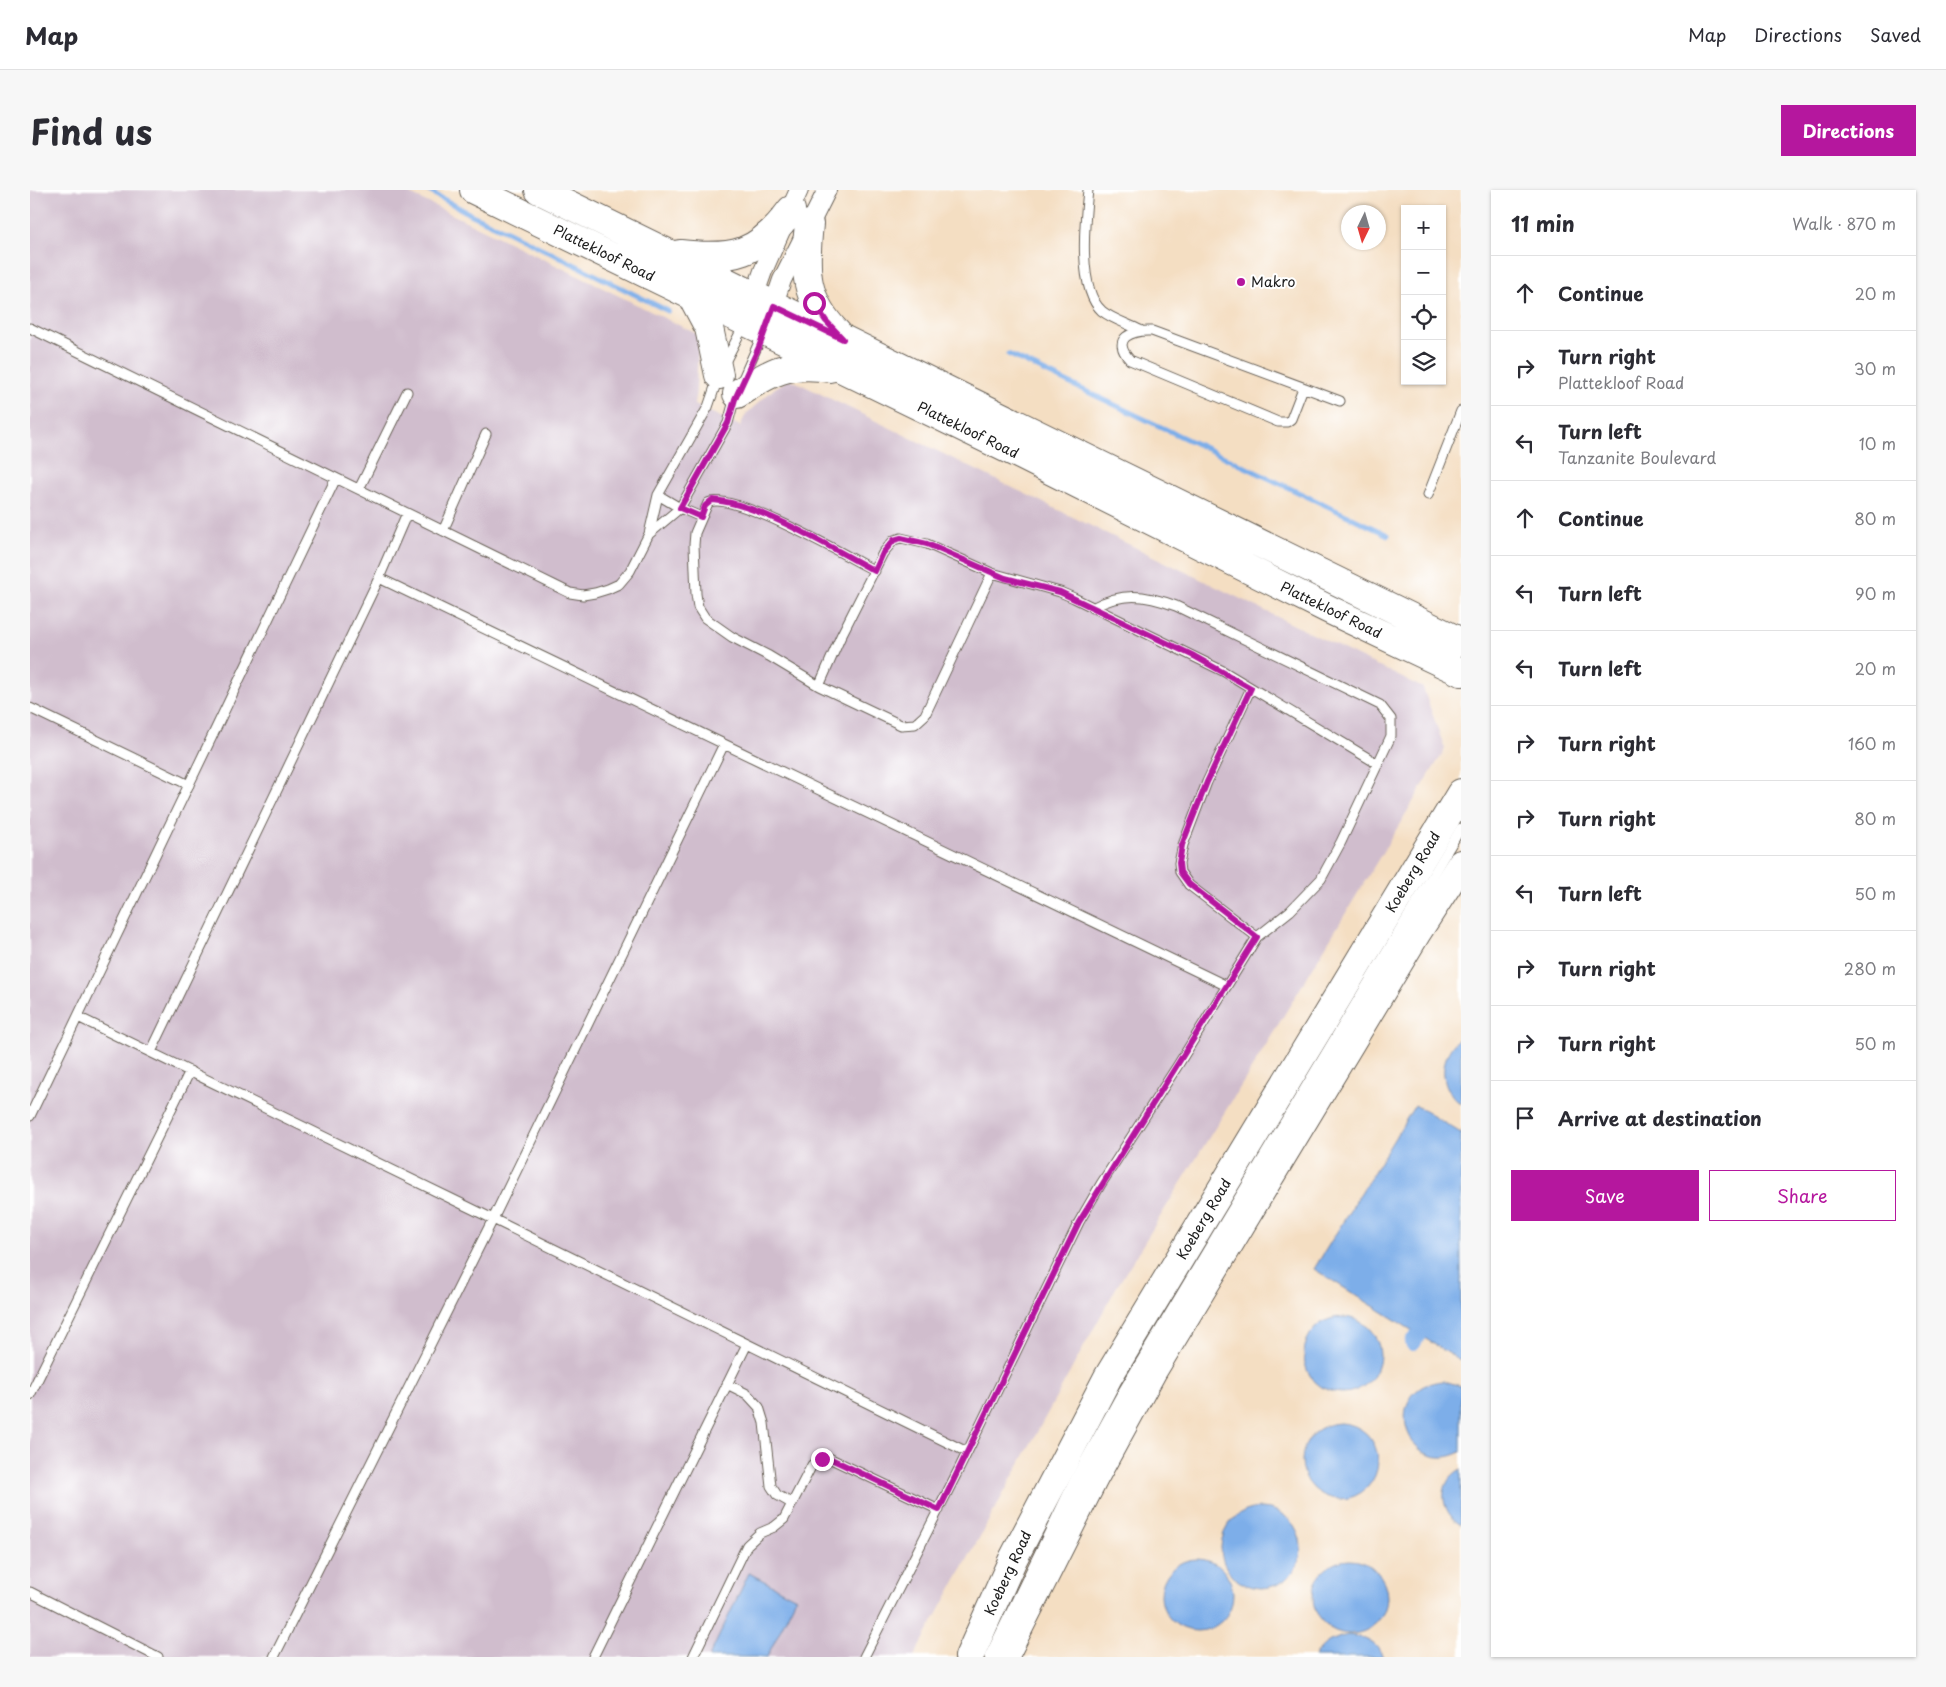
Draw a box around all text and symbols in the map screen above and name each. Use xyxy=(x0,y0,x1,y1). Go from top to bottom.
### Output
text: Map xyxy=(25,17,78,53)
text: Map xyxy=(1688,21,1726,48)
text: Directions xyxy=(1754,21,1842,48)
text: Saved xyxy=(1870,21,1921,48)
text: Find us xyxy=(30,104,152,157)
button: Directions xyxy=(1781,105,1916,156)
north arrow xyxy=(1341,205,1386,250)
map controls xyxy=(1401,205,1446,385)
button: + xyxy=(1401,205,1446,250)
text: 11 min xyxy=(1511,207,1575,239)
text: Walk · 870 m xyxy=(1792,211,1896,235)
street label: Plattekloof Road xyxy=(550,219,658,286)
button: − xyxy=(1401,250,1446,295)
place label: Makro xyxy=(1251,271,1295,292)
marker: Makro xyxy=(1235,276,1247,288)
icon: ahead xyxy=(1511,279,1539,307)
text: Continue xyxy=(1558,279,1644,307)
text: 20 m xyxy=(1855,281,1896,305)
route start xyxy=(803,292,826,315)
button: locate xyxy=(1401,295,1446,340)
button: layers xyxy=(1401,340,1446,385)
text: Turn right xyxy=(1558,342,1656,370)
icon: right xyxy=(1511,354,1539,382)
text: 30 m xyxy=(1854,356,1896,380)
text: Plattekloof Road xyxy=(1558,370,1684,394)
street label: Plattekloof Road xyxy=(914,396,1022,463)
text: Turn left xyxy=(1558,417,1642,445)
icon: left xyxy=(1511,429,1539,457)
text: 10 m xyxy=(1859,431,1896,455)
text: Tanzanite Boulevard xyxy=(1558,445,1716,469)
icon: ahead xyxy=(1511,504,1539,532)
text: Continue xyxy=(1558,504,1644,532)
text: 80 m xyxy=(1854,506,1896,530)
street label: Plattekloof Road xyxy=(1277,576,1385,643)
icon: left xyxy=(1511,579,1539,607)
text: Turn left xyxy=(1558,579,1642,607)
text: 90 m xyxy=(1855,581,1896,605)
icon: left xyxy=(1511,654,1539,682)
text: Turn left xyxy=(1558,654,1642,682)
text: 20 m xyxy=(1855,656,1896,680)
icon: right xyxy=(1511,729,1539,757)
text: Turn right xyxy=(1558,729,1656,757)
text: 160 m xyxy=(1848,731,1896,755)
icon: right xyxy=(1511,804,1539,832)
text: Turn right xyxy=(1558,804,1656,832)
text: 80 m xyxy=(1854,806,1896,830)
street label: Koeberg Road xyxy=(1380,827,1445,916)
icon: left xyxy=(1511,879,1539,907)
text: Turn left xyxy=(1558,879,1642,907)
text: 50 m xyxy=(1855,881,1896,905)
icon: right xyxy=(1511,954,1539,982)
text: Turn right xyxy=(1558,954,1656,982)
text: 280 m xyxy=(1844,956,1896,980)
icon: right xyxy=(1511,1029,1539,1057)
text: Turn right xyxy=(1558,1029,1656,1057)
text: 50 m xyxy=(1855,1031,1896,1055)
icon: arrive xyxy=(1511,1104,1539,1132)
text: Arrive at destination xyxy=(1558,1104,1762,1132)
button: Save xyxy=(1511,1170,1699,1221)
button: Share xyxy=(1709,1170,1896,1221)
street label: Koeberg Road xyxy=(1171,1174,1236,1263)
route end xyxy=(811,1448,834,1471)
street label: Koeberg Road xyxy=(979,1527,1036,1619)

